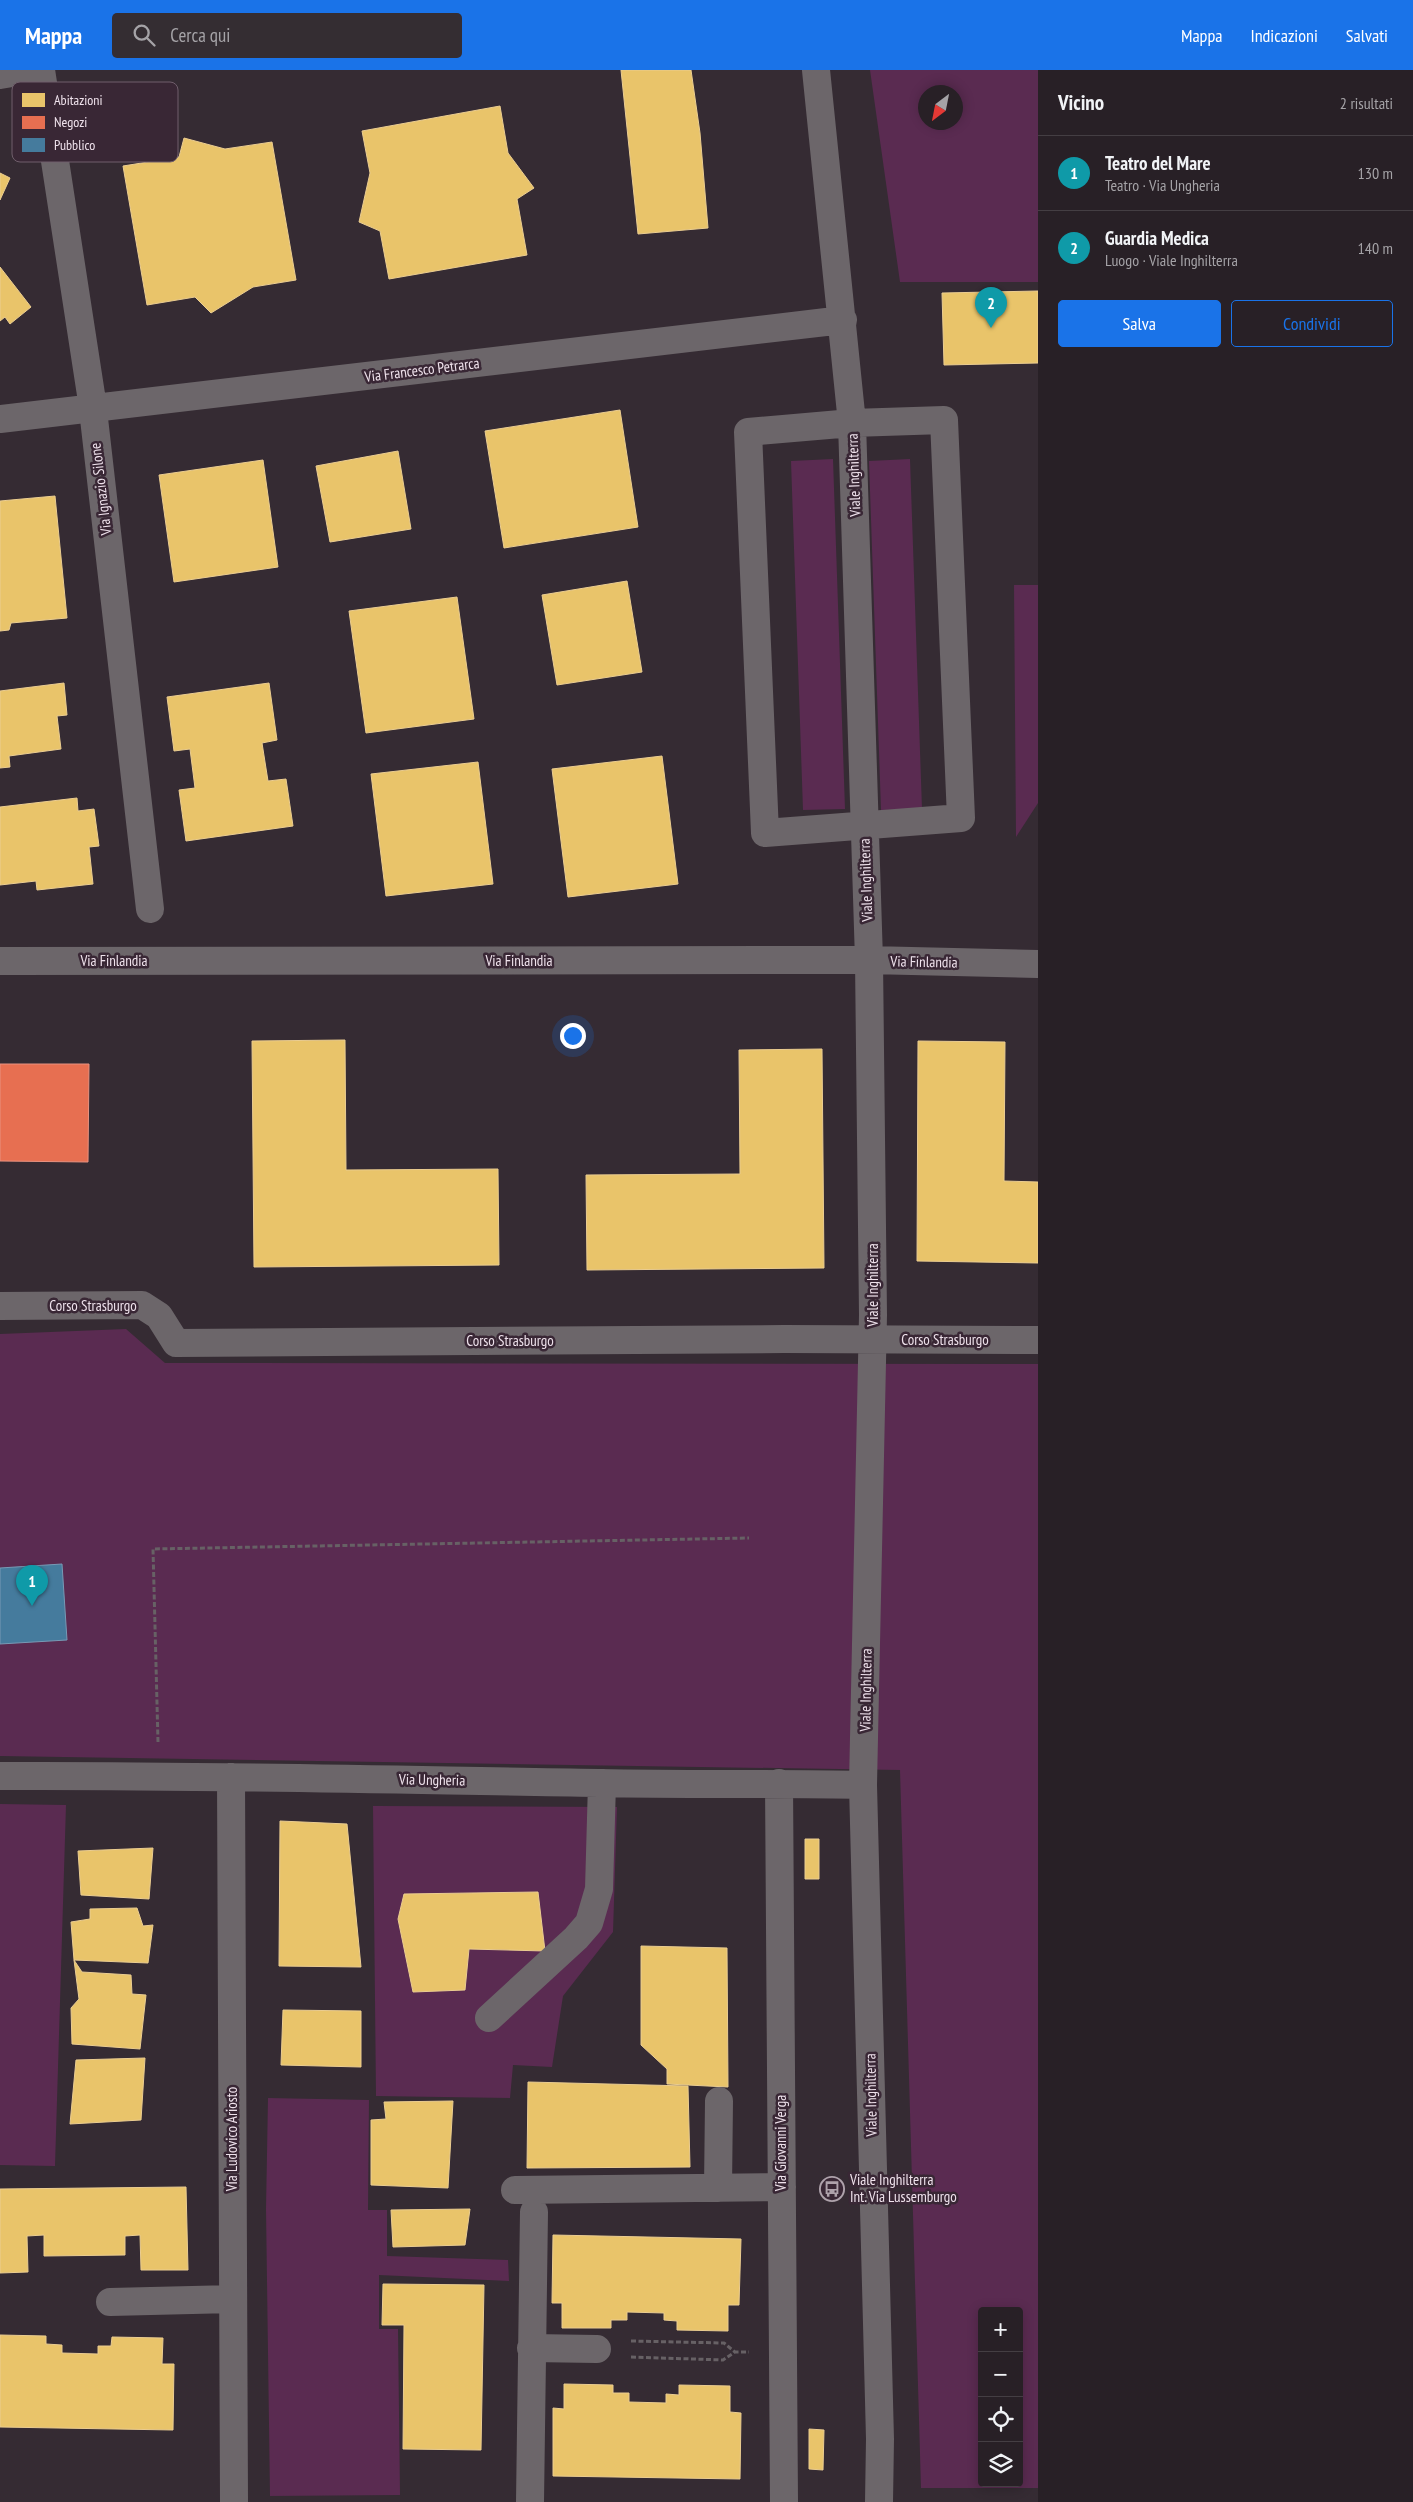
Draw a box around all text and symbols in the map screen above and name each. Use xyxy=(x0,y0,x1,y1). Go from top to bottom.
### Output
search box xyxy=(112,13,462,58)
text: Mappa xyxy=(25,20,82,51)
icon: search xyxy=(130,21,158,49)
text: Cerca qui xyxy=(170,23,230,47)
text: Mappa xyxy=(1181,24,1222,47)
text: Indicazioni xyxy=(1250,24,1318,47)
text: Salvati xyxy=(1346,24,1388,47)
legend xyxy=(12,82,178,162)
north arrow xyxy=(918,85,963,130)
text: Vicino xyxy=(1058,89,1104,116)
text: Abitazioni xyxy=(54,91,103,109)
text: 2 risultati xyxy=(1340,93,1393,113)
text: Negozi xyxy=(54,113,87,131)
text: Pubblico xyxy=(54,136,95,154)
text: Teatro del Mare xyxy=(1105,151,1211,175)
text: 1 xyxy=(1070,163,1078,183)
text: 130 m xyxy=(1358,163,1393,183)
text: Teatro · Via Ungheria xyxy=(1105,175,1220,195)
text: Guardia Medica xyxy=(1105,226,1209,250)
text: 2 xyxy=(1070,238,1078,258)
text: 140 m xyxy=(1358,238,1393,258)
text: Luogo · Viale Inghilterra xyxy=(1105,250,1238,270)
pin: 2 xyxy=(975,287,1007,328)
button: Salva xyxy=(1058,300,1221,347)
button: Condividi xyxy=(1231,300,1393,347)
street label: Via Francesco Petrarca xyxy=(362,353,480,386)
street label: Viale Inghilterra xyxy=(843,433,864,518)
street label: Via Ignazio Silone xyxy=(85,442,116,537)
street label: Viale Inghilterra xyxy=(855,838,876,923)
street label: Via Finlandia xyxy=(79,951,148,970)
street label: Via Finlandia xyxy=(484,951,553,970)
street label: Via Finlandia xyxy=(889,951,958,972)
your location xyxy=(560,1023,586,1049)
street label: Viale Inghilterra xyxy=(863,1243,882,1328)
street label: Corso Strasburgo xyxy=(49,1296,137,1315)
street label: Corso Strasburgo xyxy=(901,1330,989,1349)
street label: Corso Strasburgo xyxy=(466,1331,554,1350)
pin: 1 xyxy=(16,1565,48,1606)
street label: Viale Inghilterra xyxy=(855,1648,876,1733)
street label: Via Ungheria xyxy=(398,1769,465,1790)
street label: Viale Inghilterra xyxy=(860,2053,881,2138)
street label: Via Ludovico Ariosto xyxy=(222,2087,241,2192)
street label: Via Giovanni Verga xyxy=(771,2095,790,2192)
place label: Viale Inghilterra Int. Via Lussemburgo xyxy=(849,2170,957,2206)
bus stop icon: Viale Inghilterra Int. Via Lussemburgo xyxy=(819,2176,845,2202)
map controls xyxy=(978,2307,1023,2487)
button: + xyxy=(978,2307,1023,2352)
button: − xyxy=(978,2352,1023,2397)
button: locate xyxy=(978,2397,1023,2442)
button: layers xyxy=(978,2442,1023,2487)

